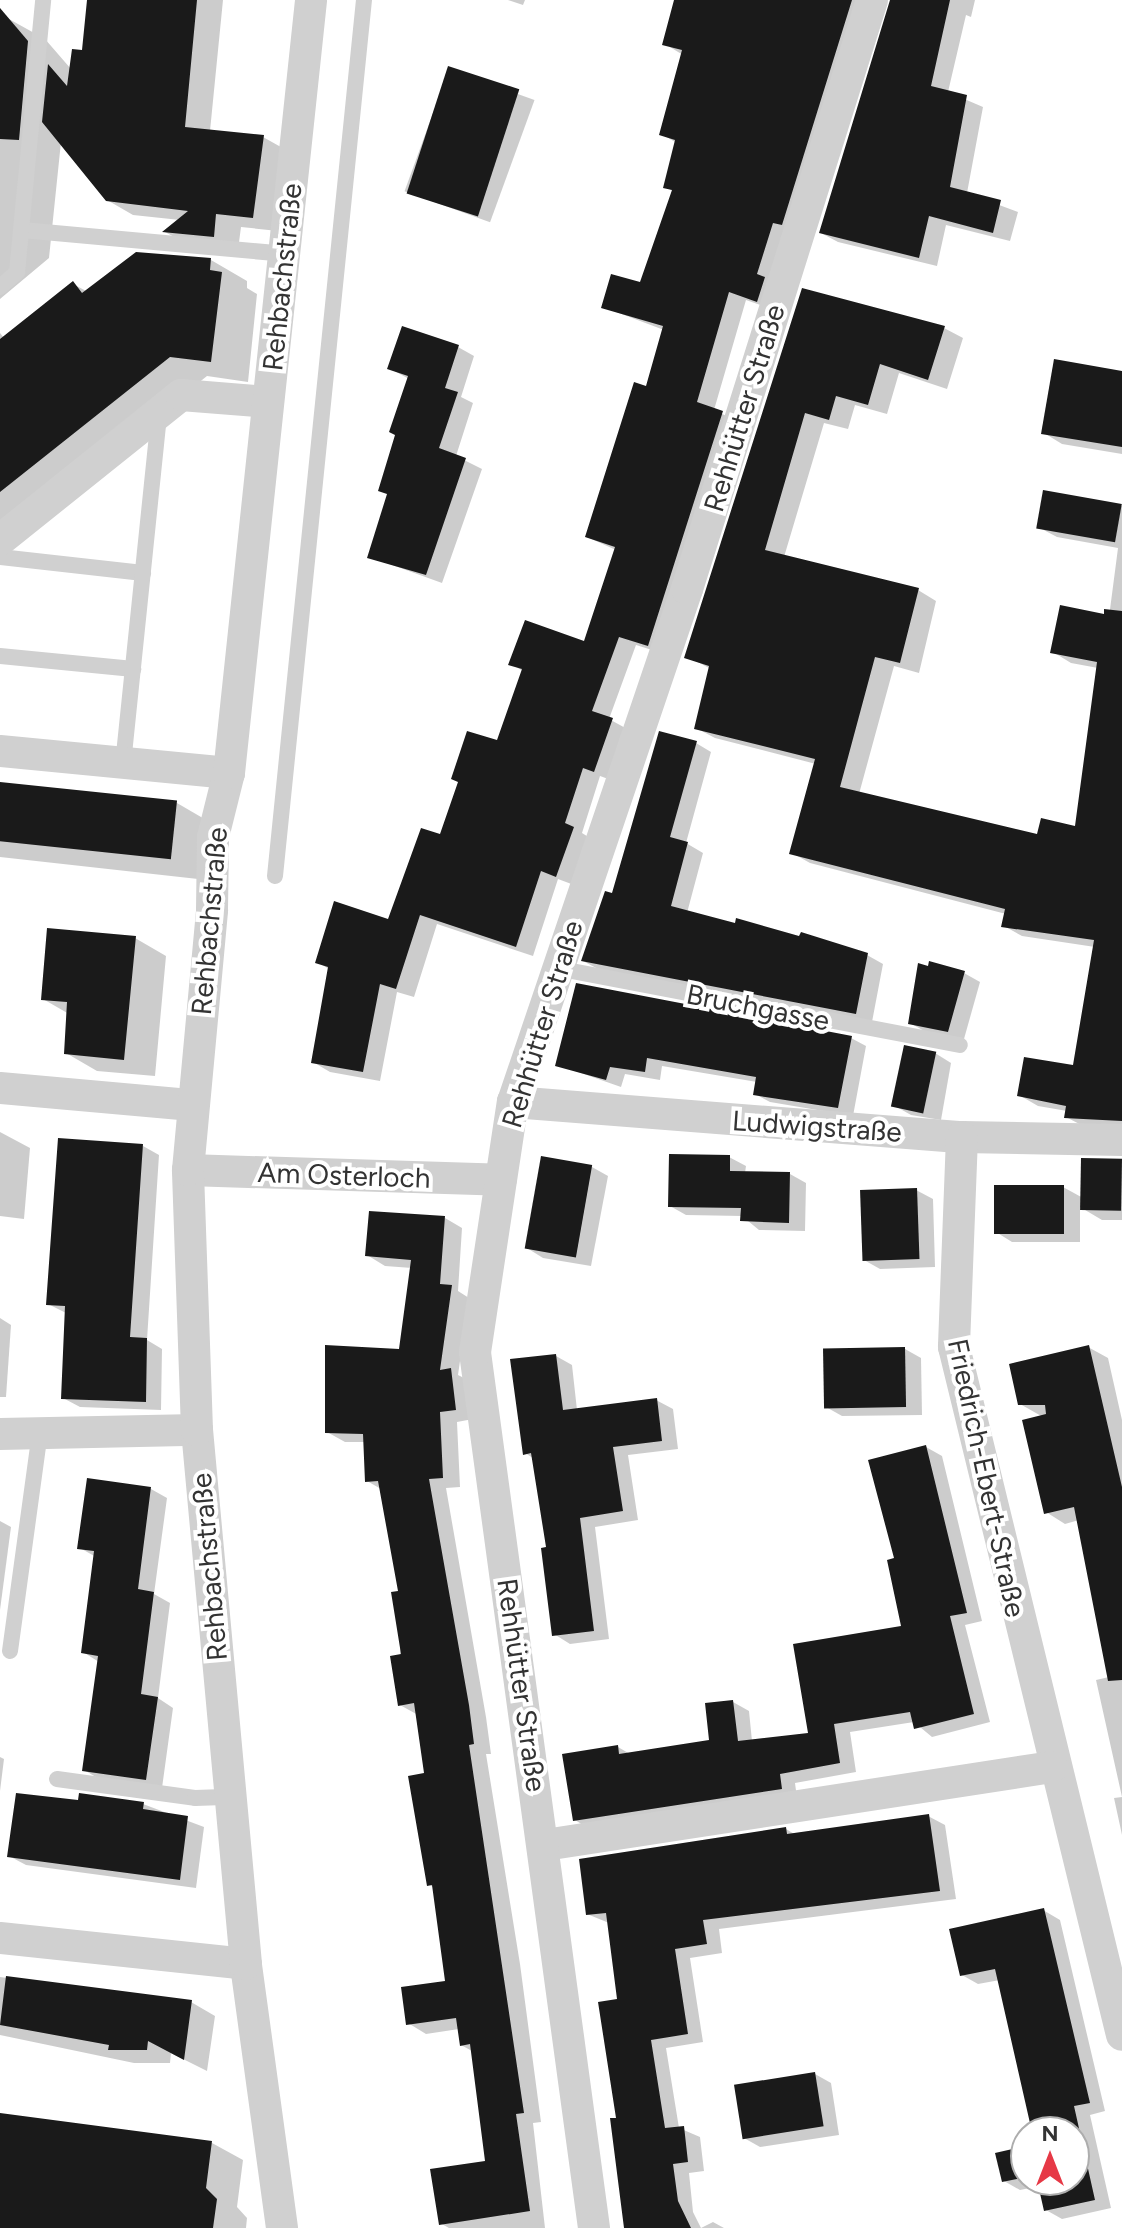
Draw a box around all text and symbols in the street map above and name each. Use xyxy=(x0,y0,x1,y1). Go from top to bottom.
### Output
street label: Rehbachstraße xyxy=(255,182,309,372)
street label: Rehhütter Straße xyxy=(696,300,792,516)
street label: Rehbachstraße xyxy=(184,826,234,1016)
street label: Rehhütter Straße xyxy=(494,916,590,1132)
street label: Bruchgasse xyxy=(684,977,832,1037)
street label: Ludwigstraße xyxy=(731,1103,903,1149)
street label: Am Osterloch xyxy=(257,1155,431,1195)
street label: Friedrich-Ebert-Straße xyxy=(941,1336,1033,1620)
street label: Rehbachstraße xyxy=(184,1472,234,1662)
street label: Rehhütter Straße xyxy=(490,1576,554,1794)
north arrow xyxy=(1010,2116,1090,2196)
text: N xyxy=(1041,2120,1059,2147)

